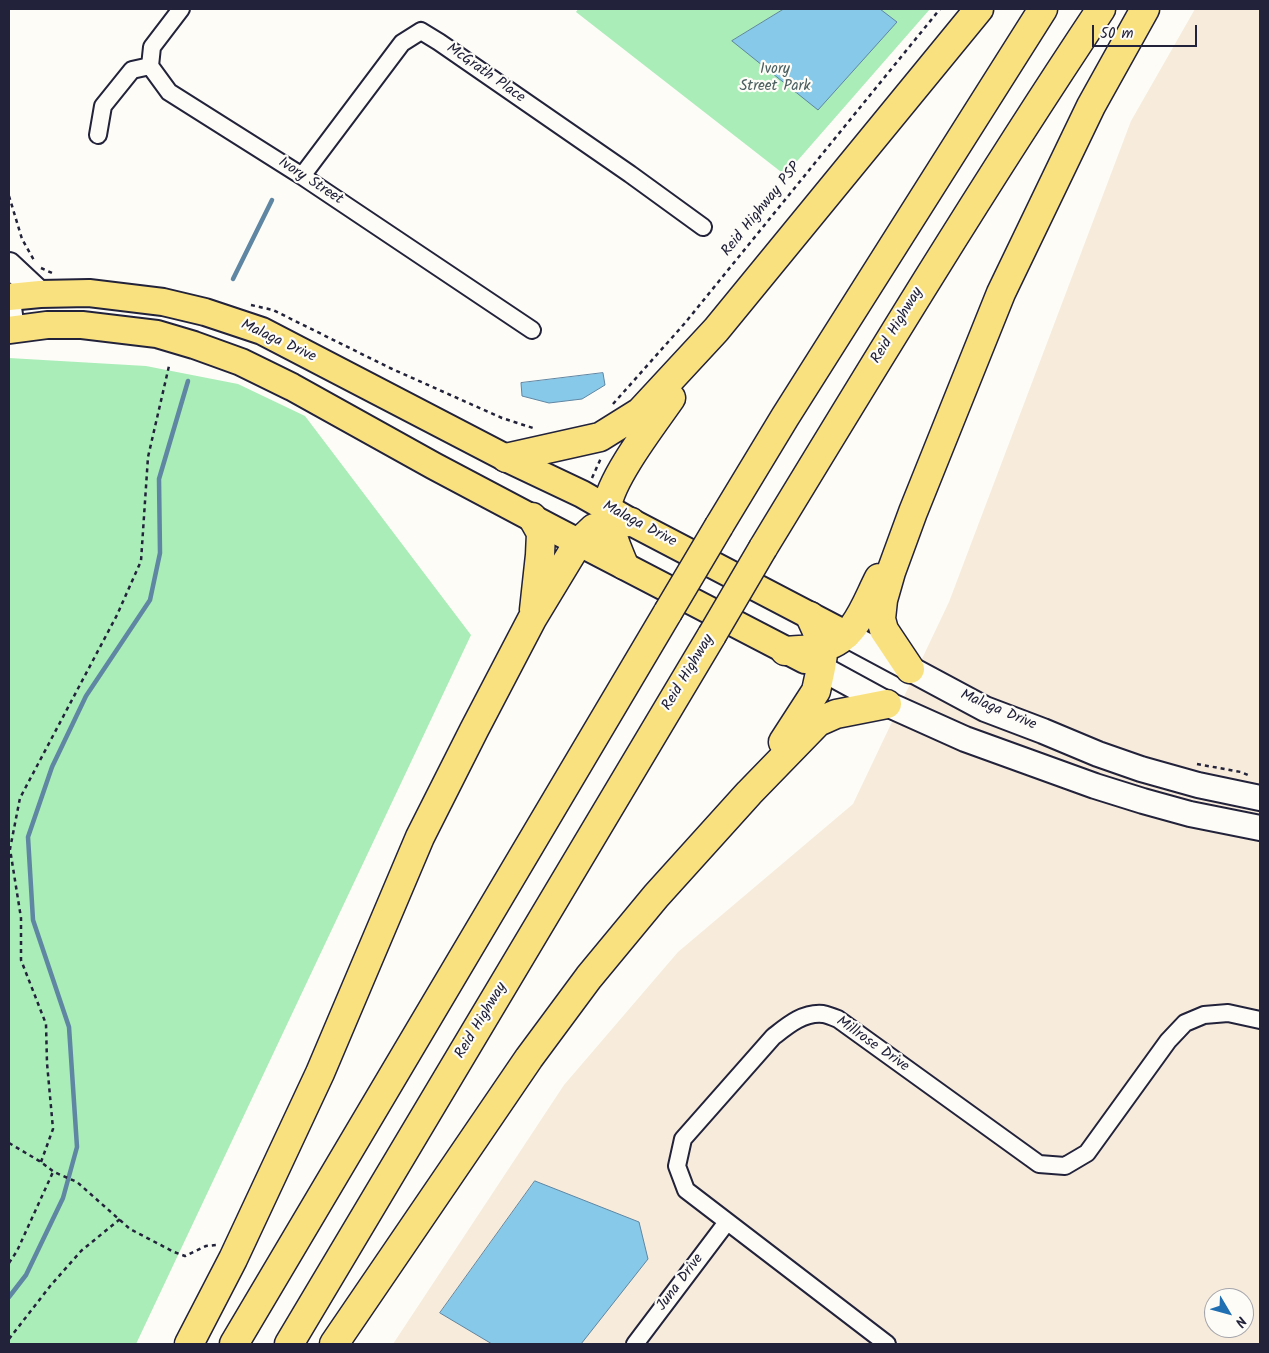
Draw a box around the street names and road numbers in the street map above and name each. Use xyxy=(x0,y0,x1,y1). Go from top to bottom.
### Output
street label: McGrath Place xyxy=(442,40,528,108)
street label: Ivory Street xyxy=(274,154,346,210)
street label: Reid Highway PSP xyxy=(719,159,805,261)
street label: Reid Highway xyxy=(868,285,928,367)
street label: Malaga Drive xyxy=(237,317,319,367)
street label: Malaga Drive xyxy=(599,498,679,552)
street label: Reid Highway xyxy=(659,632,719,714)
street label: Malaga Drive xyxy=(957,687,1039,735)
street label: Reid Highway xyxy=(452,980,512,1062)
street label: Millrose Drive xyxy=(832,1013,912,1077)
street label: Juna Drive xyxy=(654,1251,708,1315)

